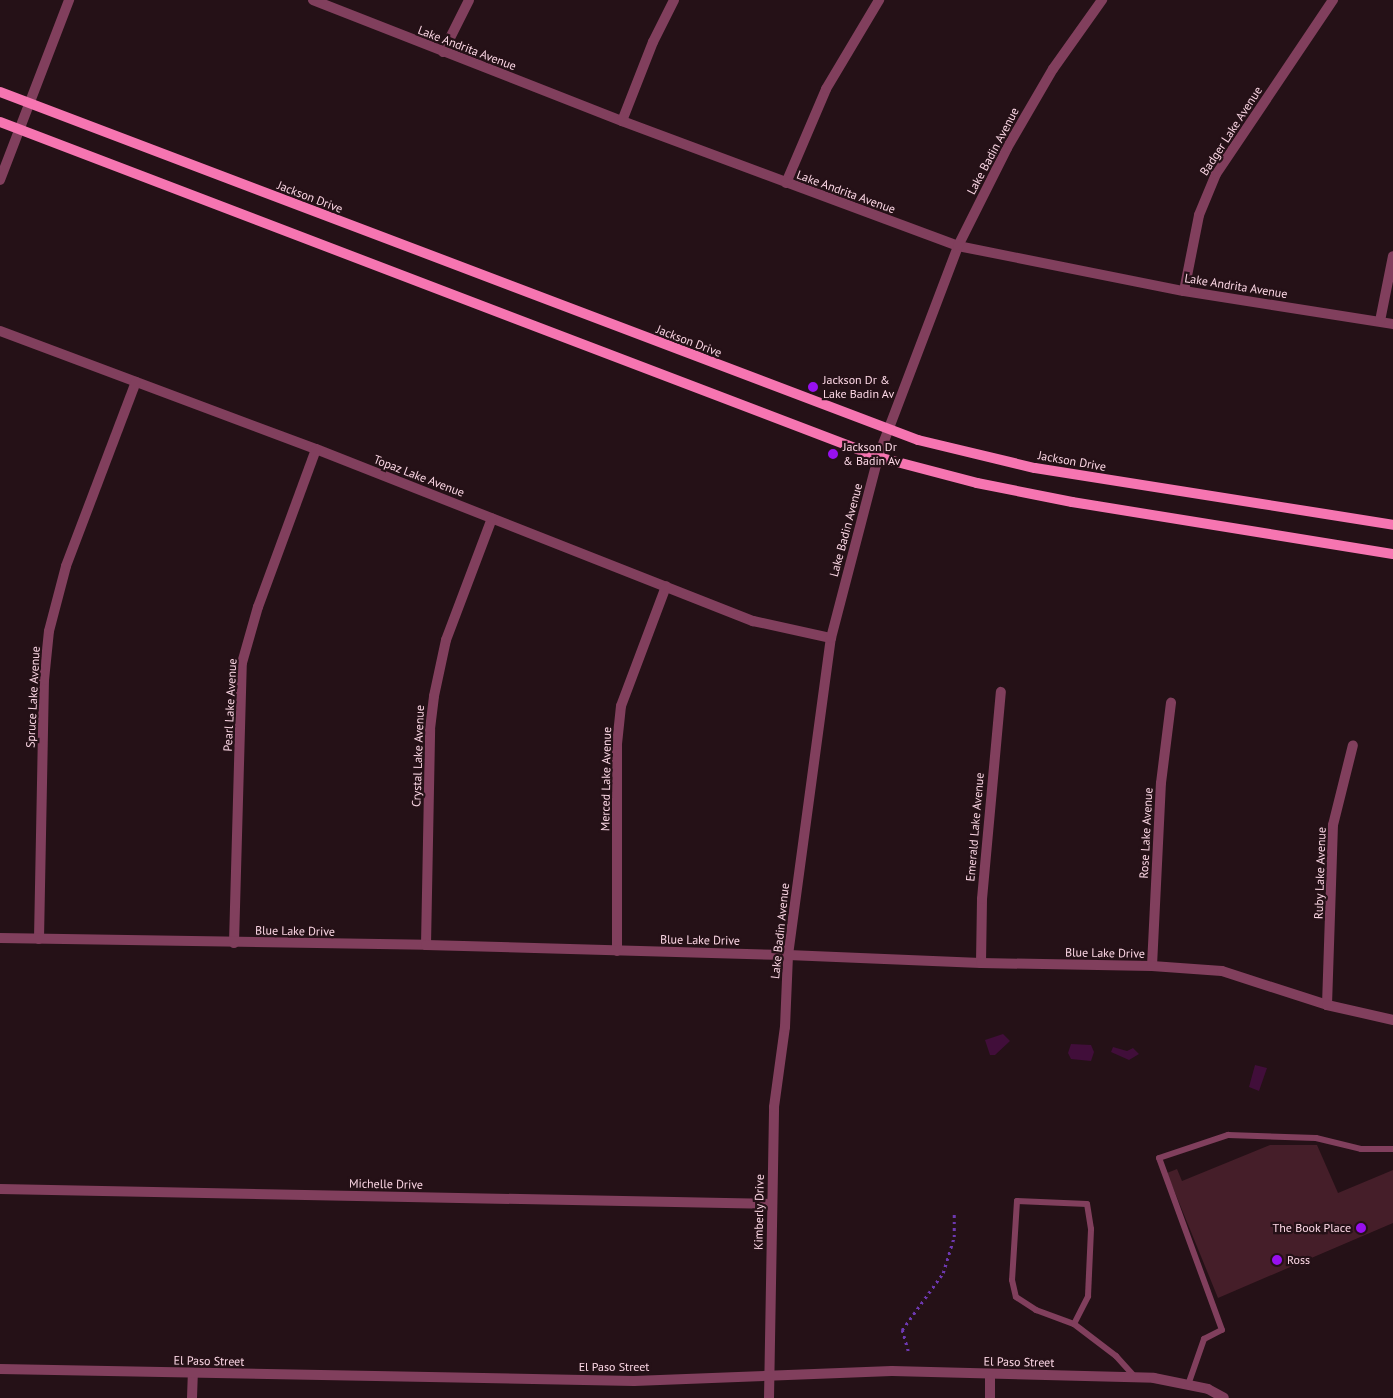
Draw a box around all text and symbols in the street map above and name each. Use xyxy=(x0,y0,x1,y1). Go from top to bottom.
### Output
street label: Lake Andrita Avenue xyxy=(415,22,519,74)
street label: Badger Lake Avenue xyxy=(1197,84,1265,178)
street label: Lake Badin Avenue xyxy=(964,105,1022,197)
street label: Lake Andrita Avenue xyxy=(794,167,898,217)
street label: Jackson Drive xyxy=(275,178,345,216)
street label: Lake Andrita Avenue xyxy=(1183,271,1289,301)
street label: Jackson Drive xyxy=(654,322,724,360)
place label: Jackson Dr & Lake Badin Av xyxy=(823,373,895,401)
marker: Jackson Dr & Lake Badin Av xyxy=(807,381,819,393)
place label: Jackson Dr & Badin Av xyxy=(843,440,901,468)
marker: Jackson Dr & Badin Av xyxy=(827,448,839,460)
street label: Jackson Drive xyxy=(1037,448,1107,474)
street label: Topaz Lake Avenue xyxy=(371,452,467,500)
street label: Lake Badin Avenue xyxy=(827,481,865,579)
street label: Spruce Lake Avenue xyxy=(23,646,43,748)
street label: Pearl Lake Avenue xyxy=(220,658,240,752)
street label: Crystal Lake Avenue xyxy=(409,705,427,807)
street label: Merced Lake Avenue xyxy=(598,726,614,832)
street label: Emerald Lake Avenue xyxy=(963,772,987,882)
street label: Rose Lake Avenue xyxy=(1136,787,1156,879)
street label: Ruby Lake Avenue xyxy=(1311,826,1329,920)
street label: Lake Badin Avenue xyxy=(768,882,792,980)
street label: Blue Lake Drive xyxy=(255,923,335,939)
street label: Blue Lake Drive xyxy=(660,932,740,948)
street label: Blue Lake Drive xyxy=(1065,945,1145,961)
street label: Kimberly Drive xyxy=(751,1174,767,1250)
street label: Michelle Drive xyxy=(349,1176,423,1192)
place label: The Book Place xyxy=(1272,1221,1351,1235)
marker: The Book Place xyxy=(1355,1222,1367,1234)
place label: Ross xyxy=(1287,1253,1310,1267)
marker: Ross xyxy=(1271,1254,1283,1266)
street label: El Paso Street xyxy=(174,1353,244,1369)
street label: El Paso Street xyxy=(984,1354,1054,1370)
street label: El Paso Street xyxy=(579,1360,649,1374)

